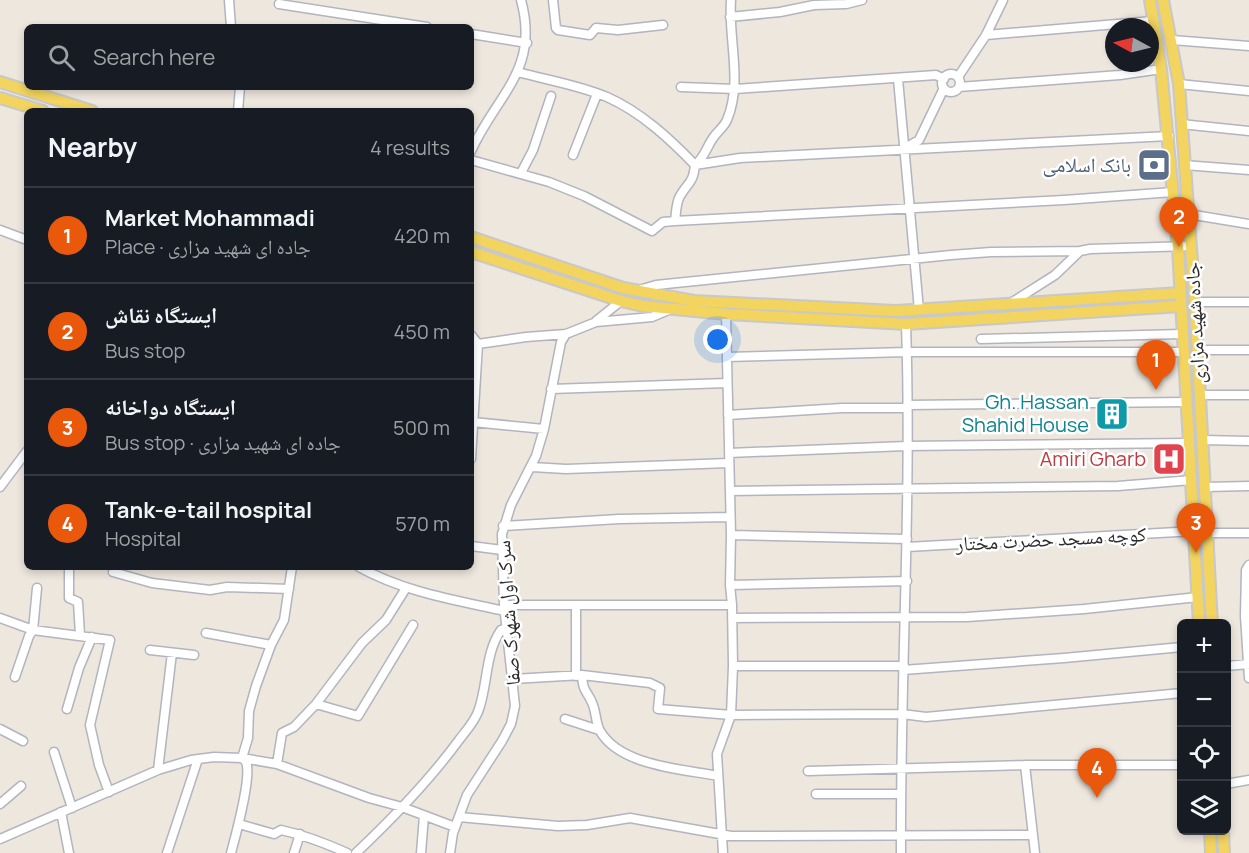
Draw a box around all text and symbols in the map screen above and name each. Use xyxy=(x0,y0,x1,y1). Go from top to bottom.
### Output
north arrow xyxy=(1105,18,1159,72)
search box xyxy=(24,24,474,90)
icon: search xyxy=(45,41,78,74)
text: Search here xyxy=(93,42,215,72)
text: Nearby xyxy=(48,129,137,165)
text: 4 results xyxy=(370,134,450,161)
bank icon: بانک اسلامی xyxy=(1136,147,1172,183)
place label: بانک اسلامی xyxy=(1042,151,1131,178)
pin: 2 xyxy=(1160,198,1198,247)
text: Market Mohammadi xyxy=(105,203,315,233)
text: 1 xyxy=(63,222,72,249)
text: 420 m xyxy=(394,222,450,249)
text: Place · جاده ای شهید مزاری xyxy=(105,233,311,260)
street label: جاده شهید مزاری xyxy=(1178,261,1211,385)
text: ایستگاه نقاش xyxy=(105,300,217,330)
text: 2 xyxy=(62,318,73,345)
text: 450 m xyxy=(394,318,450,345)
your location xyxy=(703,325,732,354)
text: Bus stop xyxy=(105,337,185,364)
pin: 1 xyxy=(1136,340,1176,390)
place label: Gh. Hassan Shahid House xyxy=(962,388,1089,438)
text: ایستگاه دواخانه xyxy=(105,392,236,422)
building icon: Gh. Hassan Shahid House xyxy=(1094,396,1130,432)
text: 3 xyxy=(62,414,73,441)
text: 500 m xyxy=(393,414,450,441)
text: Bus stop · جاده ای شهید مزاری xyxy=(105,429,341,456)
hospital icon: Amiri Gharb xyxy=(1151,441,1187,477)
place label: Amiri Gharb xyxy=(1040,445,1146,472)
text: Tank-e-tail hospital xyxy=(105,495,312,525)
pin: 3 xyxy=(1176,504,1216,553)
text: 4 xyxy=(61,510,74,537)
text: 570 m xyxy=(395,510,450,537)
street label: کوچه مسجد حضرت مختار xyxy=(954,520,1147,557)
text: Hospital xyxy=(105,525,181,552)
street label: سرک اول شهرک صفا xyxy=(489,540,526,687)
map controls xyxy=(1177,619,1231,835)
button: + xyxy=(1177,619,1231,673)
button: − xyxy=(1177,673,1231,727)
button: locate xyxy=(1177,727,1231,781)
pin: 4 xyxy=(1078,748,1116,798)
button: layers xyxy=(1177,781,1231,835)

